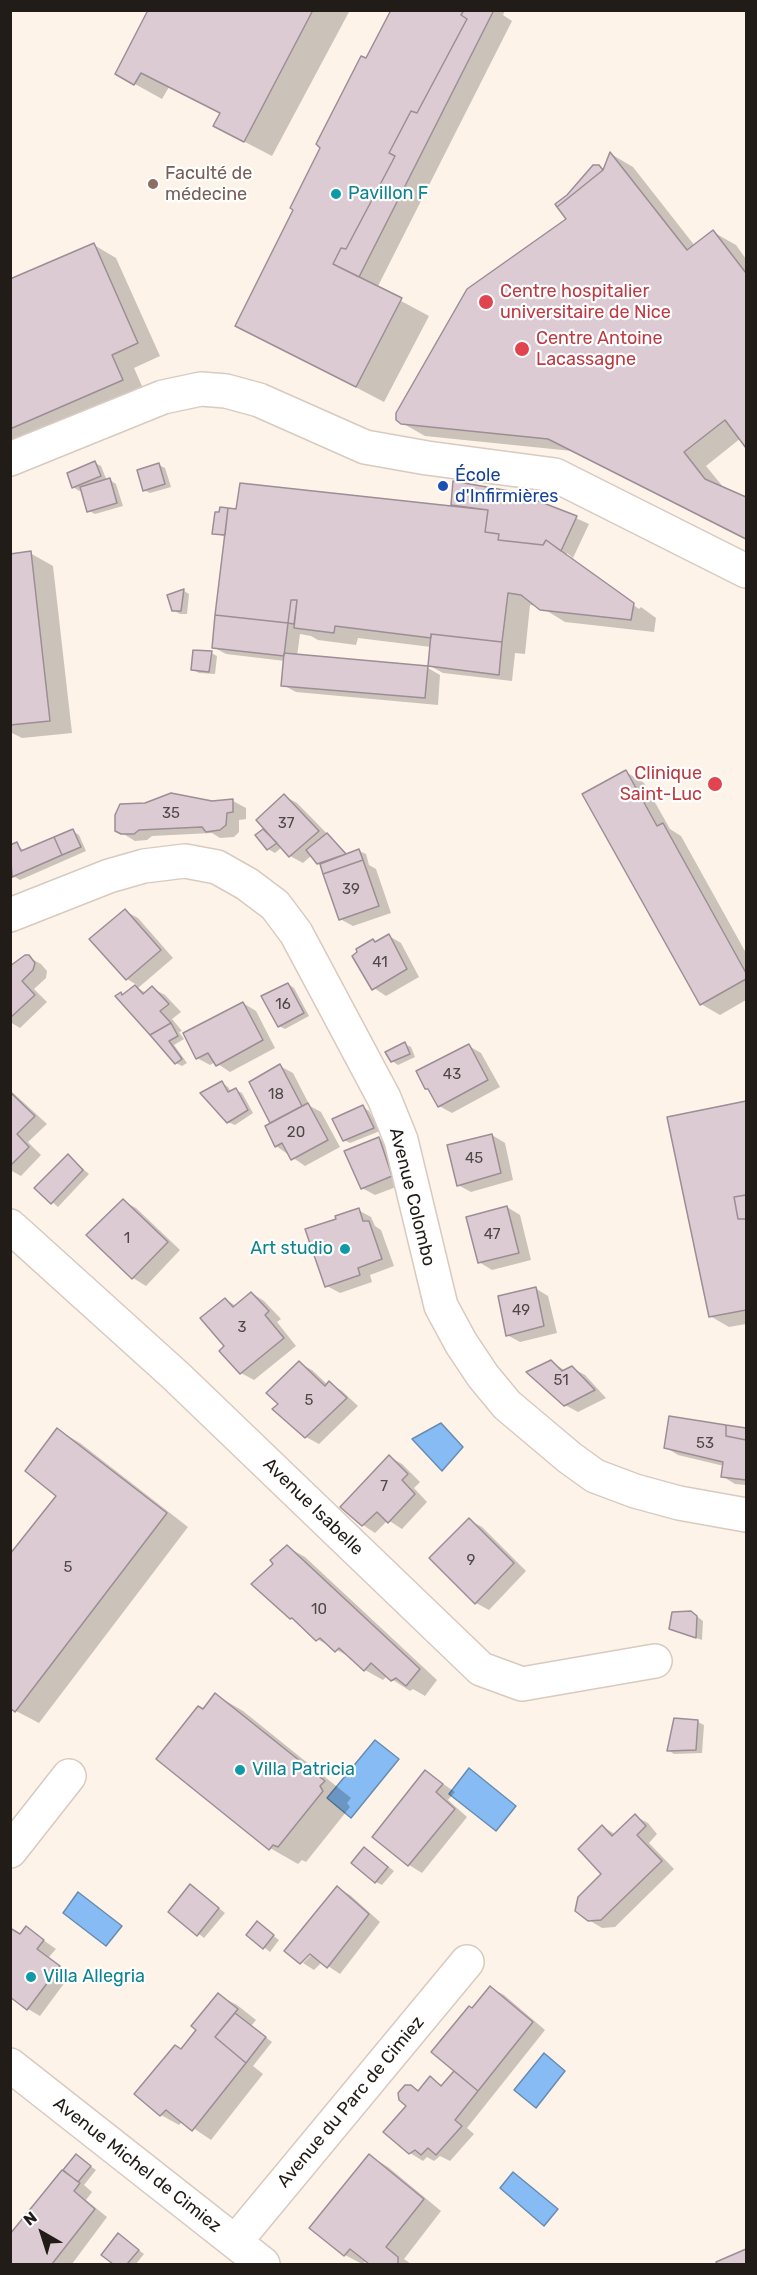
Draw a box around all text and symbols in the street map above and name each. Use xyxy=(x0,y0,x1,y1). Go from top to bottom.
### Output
place label: Faculté de médecine xyxy=(165,163,252,206)
marker: Faculté de médecine xyxy=(146,177,160,191)
place label: Pavillon F xyxy=(348,183,428,205)
marker: Pavillon F xyxy=(329,187,343,201)
place label: Centre hospitalier universitaire de Nice xyxy=(500,281,671,324)
marker: Centre hospitalier universitaire de Nice xyxy=(477,293,495,311)
place label: Centre Antoine Lacassagne xyxy=(536,328,663,370)
marker: Centre Antoine Lacassagne xyxy=(513,340,531,358)
place label: École d'Infirmières xyxy=(455,465,558,508)
marker: École d'Infirmières xyxy=(436,479,450,493)
place label: Clinique Saint-Luc xyxy=(620,763,702,806)
marker: Clinique Saint-Luc xyxy=(706,775,724,793)
house number: 35 xyxy=(162,805,180,823)
house number: 37 xyxy=(278,815,294,833)
house number: 39 xyxy=(342,881,360,899)
house number: 41 xyxy=(372,954,388,972)
house number: 16 xyxy=(275,996,291,1014)
house number: 43 xyxy=(443,1066,461,1084)
house number: 18 xyxy=(268,1086,284,1104)
house number: 20 xyxy=(287,1124,305,1142)
street label: Avenue Colombo xyxy=(384,1126,440,1268)
house number: 45 xyxy=(465,1150,483,1168)
house number: 47 xyxy=(484,1226,500,1244)
house number: 1 xyxy=(124,1230,130,1248)
place label: Art studio xyxy=(250,1238,333,1260)
marker: Art studio xyxy=(338,1242,352,1256)
house number: 49 xyxy=(512,1302,530,1320)
house number: 3 xyxy=(237,1319,247,1337)
house number: 51 xyxy=(553,1372,569,1390)
house number: 5 xyxy=(305,1392,313,1410)
house number: 53 xyxy=(696,1435,714,1453)
street label: Avenue Isabelle xyxy=(258,1454,368,1560)
house number: 7 xyxy=(380,1478,388,1496)
house number: 9 xyxy=(467,1552,475,1570)
house number: 5 xyxy=(64,1559,72,1577)
house number: 10 xyxy=(311,1601,327,1619)
place label: Villa Patricia xyxy=(252,1759,355,1781)
marker: Villa Patricia xyxy=(233,1763,247,1777)
place label: Villa Allegria xyxy=(43,1966,145,1988)
marker: Villa Allegria xyxy=(24,1970,38,1984)
street label: Avenue du Parc de Cimiez xyxy=(273,2012,429,2192)
street label: Avenue Michel de Cimiez xyxy=(49,2093,225,2237)
north arrow xyxy=(12,2203,72,2263)
text: N xyxy=(20,2208,41,2230)

